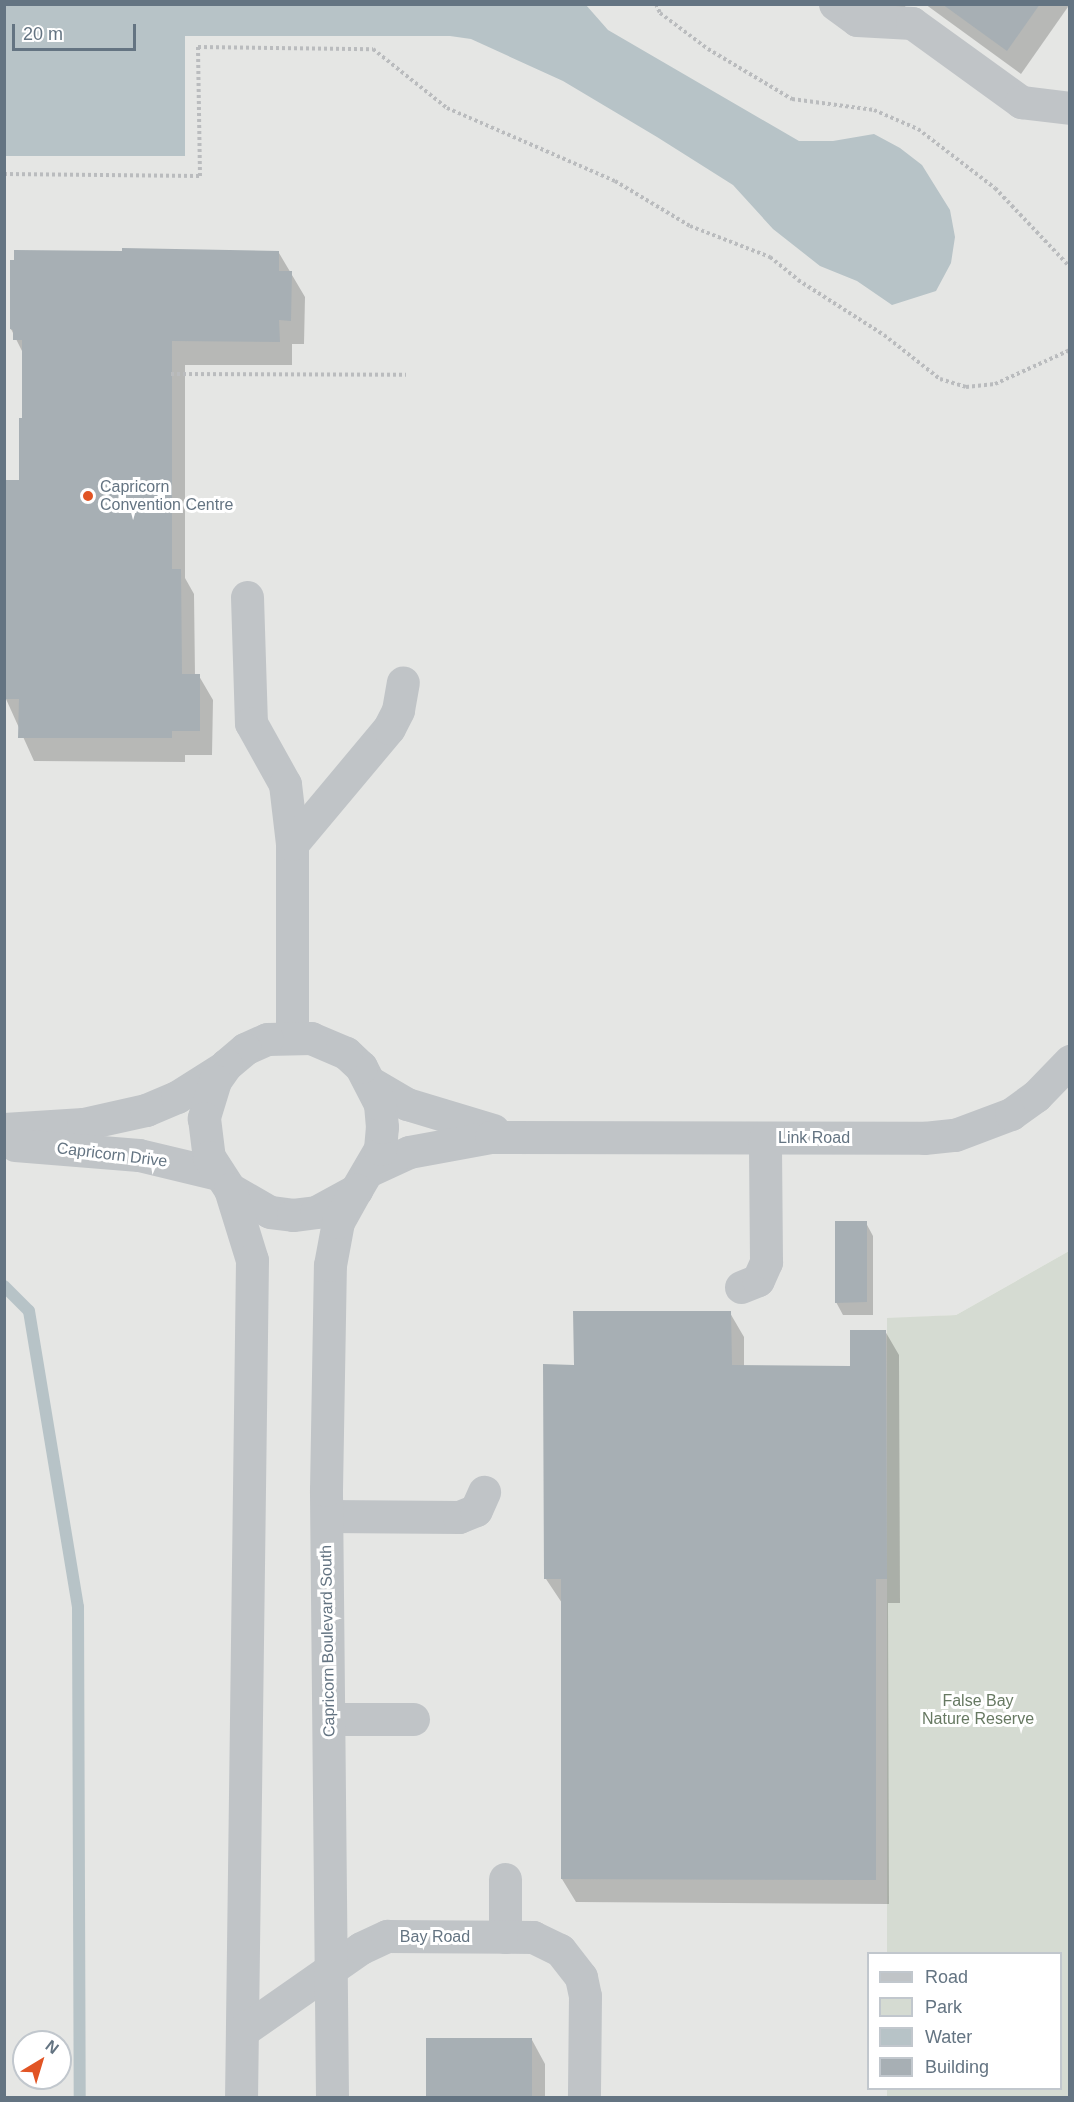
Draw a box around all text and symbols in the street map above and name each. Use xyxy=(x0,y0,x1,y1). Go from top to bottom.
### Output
scale bar xyxy=(15,12,140,50)
text: 20 m xyxy=(23,24,63,44)
place label: Capricorn Convention Centre xyxy=(100,477,233,515)
marker: Capricorn Convention Centre xyxy=(81,489,95,503)
street label: Link Road xyxy=(778,1128,850,1148)
street label: Capricorn Drive xyxy=(56,1139,168,1171)
street label: Capricorn Boulevard South xyxy=(317,1545,339,1737)
park label: False Bay Nature Reserve xyxy=(922,1691,1034,1729)
street label: Bay Road xyxy=(400,1927,470,1947)
legend xyxy=(867,1952,1062,2090)
text: Road xyxy=(925,1967,968,1987)
text: Park xyxy=(925,1997,962,2017)
text: Water xyxy=(925,2027,972,2047)
north arrow xyxy=(12,2030,72,2090)
text: N xyxy=(42,2037,62,2057)
text: Building xyxy=(925,2057,989,2077)

